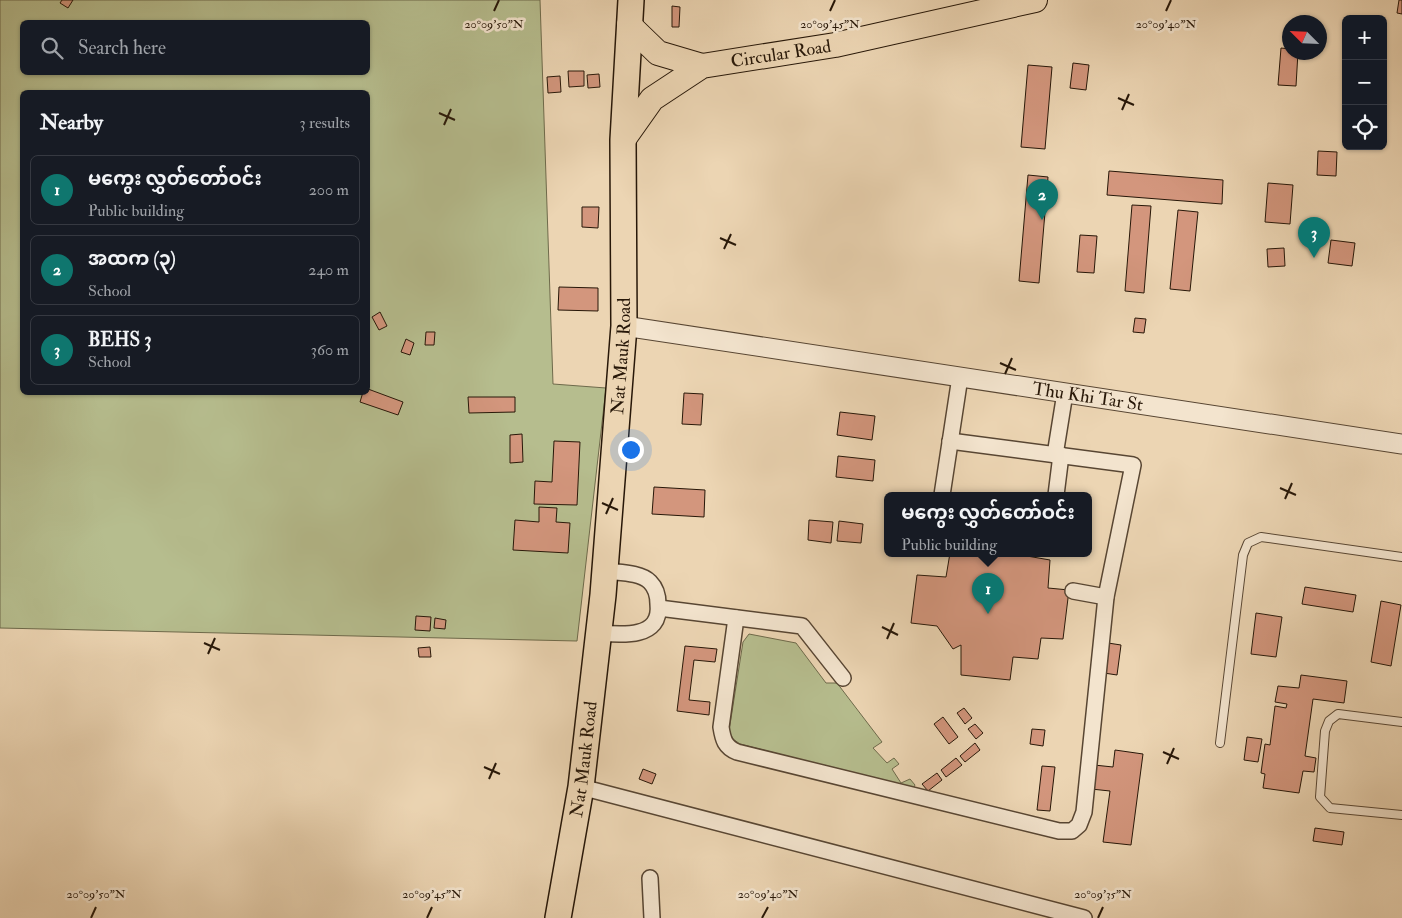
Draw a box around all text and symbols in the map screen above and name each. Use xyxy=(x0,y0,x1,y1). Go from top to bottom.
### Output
north arrow xyxy=(1282,15,1327,60)
map controls xyxy=(1342,15,1387,150)
button: + xyxy=(1342,15,1387,60)
text: 20°09'50"N xyxy=(464,17,524,32)
text: 20°09'45"N xyxy=(800,17,860,32)
text: 20°09'40"N xyxy=(1136,17,1196,32)
search box xyxy=(20,20,370,75)
icon: search xyxy=(38,34,66,62)
street label: Circular Road xyxy=(729,35,833,73)
text: Search here xyxy=(78,36,166,60)
button: − xyxy=(1342,60,1387,105)
button: locate xyxy=(1342,105,1387,150)
text: Nearby xyxy=(40,109,103,136)
text: 3 results xyxy=(299,113,350,133)
text: မကွေး လွှတ်တော်ဝင်း xyxy=(88,167,262,191)
pin: 2 xyxy=(1026,179,1058,220)
text: 1 xyxy=(54,180,60,200)
text: 200 m xyxy=(309,180,349,200)
text: Public building xyxy=(88,201,184,221)
pin: 3 xyxy=(1298,217,1330,258)
text: အထက (၃) xyxy=(88,247,176,271)
text: 2 xyxy=(53,260,61,280)
text: 240 m xyxy=(308,260,349,280)
text: School xyxy=(88,281,131,301)
street label: Nat Mauk Road xyxy=(606,297,636,415)
text: BEHS 3 xyxy=(88,328,151,352)
text: 3 xyxy=(54,340,60,360)
text: 360 m xyxy=(311,340,349,360)
text: School xyxy=(88,352,131,372)
street label: Thu Khi Tar St xyxy=(1031,377,1145,417)
your location xyxy=(618,437,644,463)
popup xyxy=(884,492,1092,557)
text: မကွေး လွှတ်တော်ဝင်း xyxy=(901,501,1075,525)
text: Public building xyxy=(901,535,997,555)
pin: 1 xyxy=(972,573,1004,614)
street label: Nat Mauk Road xyxy=(565,700,603,819)
text: 20°09'50"N xyxy=(66,887,126,902)
text: 20°09'45"N xyxy=(402,887,462,902)
text: 20°09'40"N xyxy=(738,887,798,902)
text: 20°09'35"N xyxy=(1074,887,1132,902)

